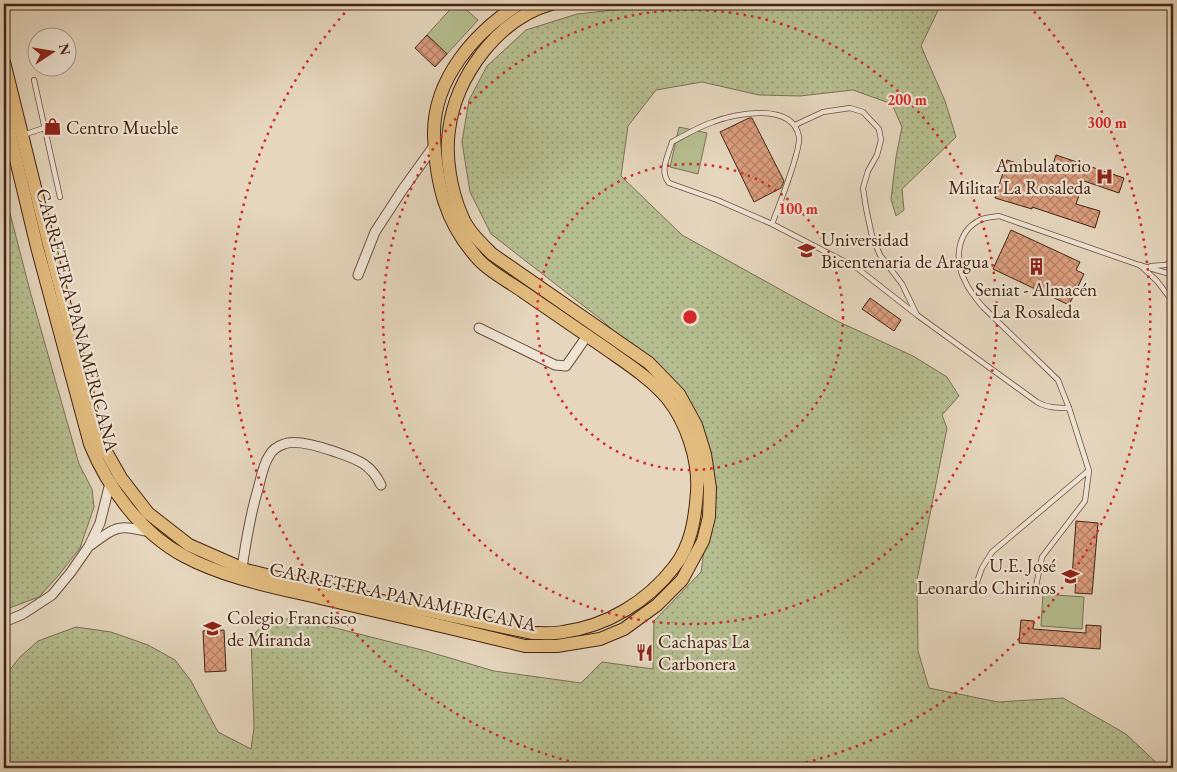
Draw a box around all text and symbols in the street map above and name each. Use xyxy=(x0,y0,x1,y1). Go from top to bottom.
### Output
north arrow xyxy=(28,28,78,78)
text: N xyxy=(55,42,75,57)
text: 200 m xyxy=(887,90,927,109)
text: 300 m xyxy=(1087,113,1127,132)
place label: Centro Mueble xyxy=(66,115,178,140)
shop icon: Centro Mueble xyxy=(42,117,62,137)
place label: Ambulatorio Militar La Rosaleda xyxy=(948,153,1091,200)
hospital icon: Ambulatorio Militar La Rosaleda xyxy=(1095,166,1115,186)
street label: CARRETERA PANAMERICANA xyxy=(30,186,125,456)
text: 100 m xyxy=(778,199,818,218)
place label: Universidad Bicentenaria de Aragua xyxy=(821,227,989,274)
school or university icon: Universidad Bicentenaria de Aragua xyxy=(797,240,817,260)
building icon: Seniat - Almacén La Rosaleda xyxy=(1026,256,1046,276)
place label: Seniat - Almacén La Rosaleda xyxy=(975,277,1097,324)
centre of rings xyxy=(681,308,699,326)
place label: U.E. José Leonardo Chirinos xyxy=(917,553,1056,600)
street label: CARRETERA PANAMERICANA xyxy=(267,556,539,637)
school or university icon: U.E. José Leonardo Chirinos xyxy=(1060,566,1080,586)
place label: Colegio Francisco de Miranda xyxy=(227,605,357,652)
school or university icon: Colegio Francisco de Miranda xyxy=(203,618,223,638)
place label: Cachapas La Carbonera xyxy=(658,629,750,676)
restaurant icon: Cachapas La Carbonera xyxy=(634,642,654,662)

